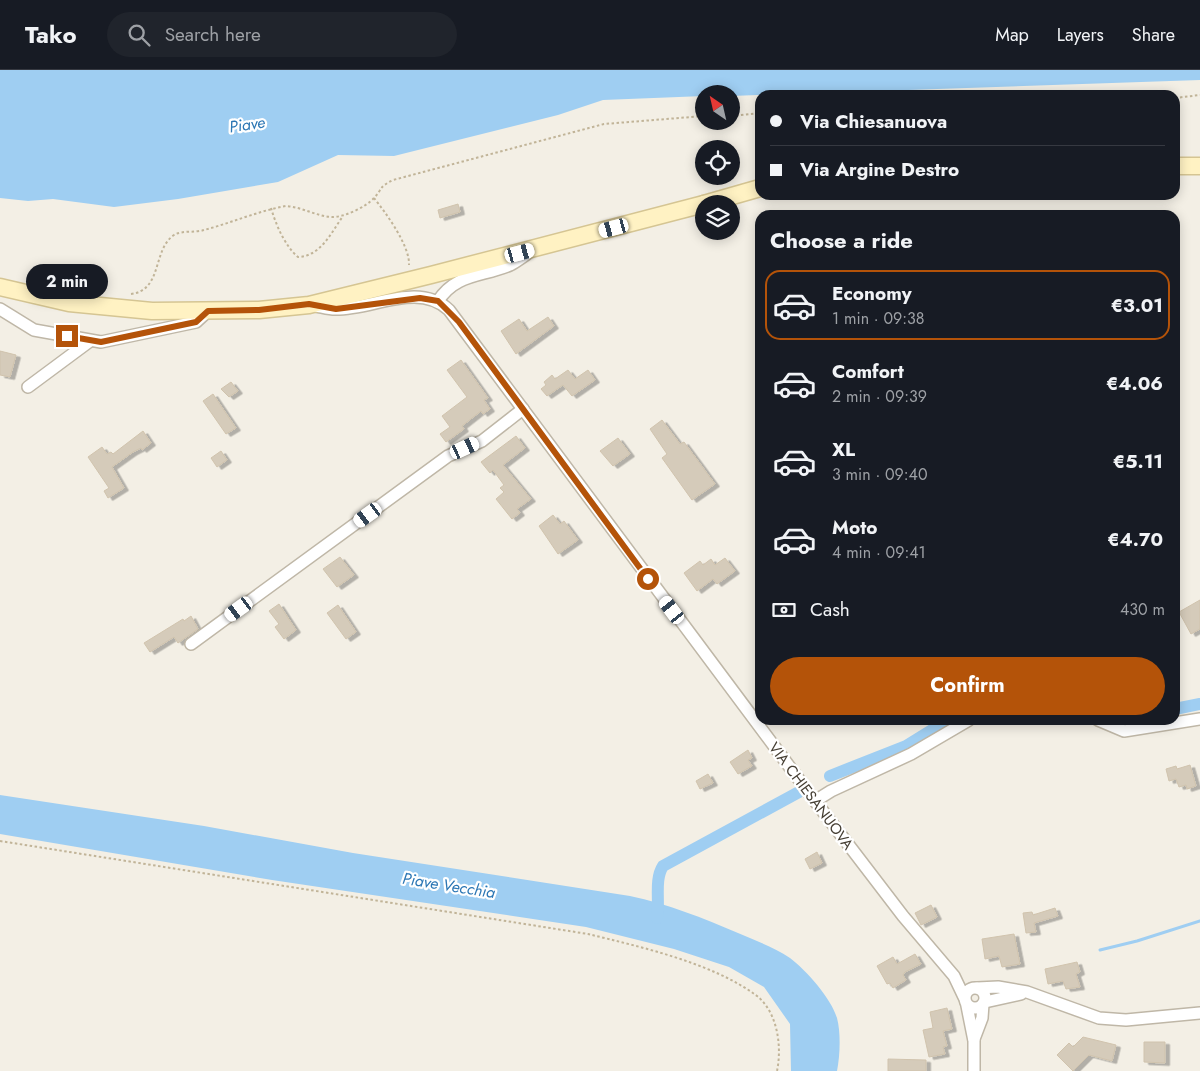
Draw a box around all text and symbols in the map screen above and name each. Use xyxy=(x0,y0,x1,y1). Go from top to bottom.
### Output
search box xyxy=(107,12,457,57)
text: Tako xyxy=(25,17,77,52)
icon: search xyxy=(125,21,153,49)
text: Search here xyxy=(165,21,261,48)
text: Map xyxy=(995,22,1029,48)
text: Layers xyxy=(1057,22,1104,48)
text: Share xyxy=(1132,22,1175,48)
north arrow xyxy=(695,85,740,130)
map controls xyxy=(695,85,740,240)
text: Via Chiesanuova xyxy=(800,108,947,135)
water label: Piave xyxy=(228,111,266,138)
button: locate xyxy=(695,140,740,185)
text: Via Argine Destro xyxy=(800,156,959,183)
button: layers xyxy=(695,195,740,240)
car xyxy=(597,217,630,239)
text: Choose a ride xyxy=(770,224,913,256)
car xyxy=(503,242,536,264)
callout: 2 min xyxy=(26,264,108,298)
text: 2 min xyxy=(46,270,88,293)
text: Economy xyxy=(832,280,912,307)
icon: car xyxy=(772,283,817,328)
text: €3.01 xyxy=(1111,292,1163,319)
text: 1 min · 09:38 xyxy=(832,307,925,330)
route end xyxy=(56,325,78,347)
text: Comfort xyxy=(832,358,904,385)
icon: car xyxy=(772,361,817,406)
text: €4.06 xyxy=(1106,370,1163,397)
text: 2 min · 09:39 xyxy=(832,385,927,408)
car xyxy=(448,435,481,461)
text: XL xyxy=(832,436,855,463)
icon: car xyxy=(772,439,817,484)
text: €5.11 xyxy=(1113,448,1163,475)
text: 3 min · 09:40 xyxy=(832,463,928,486)
car xyxy=(351,500,384,530)
text: Moto xyxy=(832,514,877,541)
icon: car xyxy=(772,517,817,562)
text: €4.70 xyxy=(1107,526,1163,553)
text: 4 min · 09:41 xyxy=(832,541,926,564)
route start xyxy=(637,568,659,590)
car xyxy=(222,594,255,624)
car xyxy=(656,594,687,626)
icon: cash xyxy=(770,596,798,624)
text: Cash xyxy=(810,596,850,623)
text: 430 m xyxy=(1120,598,1165,621)
button: Confirm xyxy=(770,657,1165,715)
street label: VIA CHIESANUOVA xyxy=(763,738,859,855)
water label: Piave Vecchia xyxy=(401,867,497,904)

